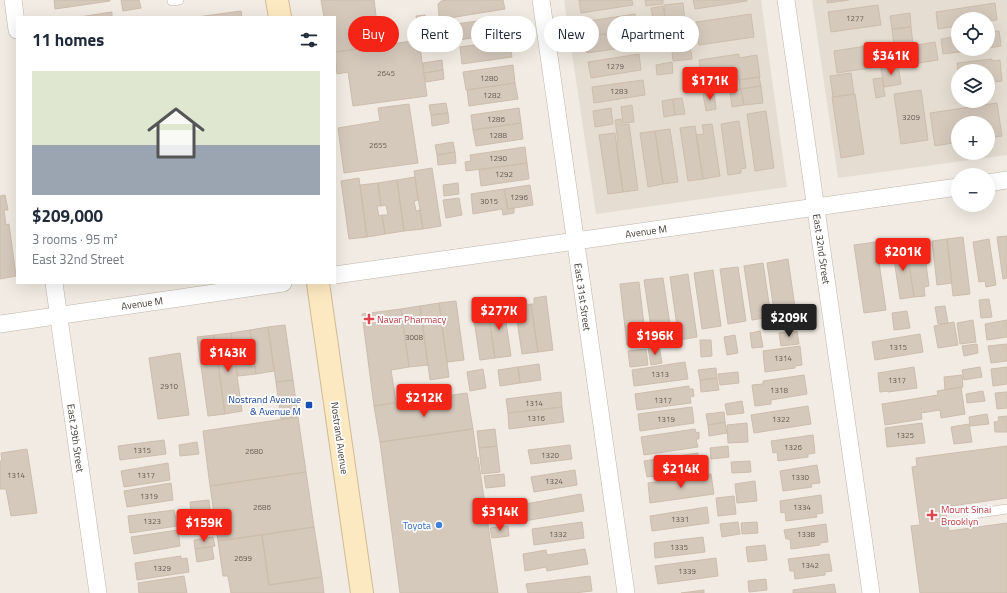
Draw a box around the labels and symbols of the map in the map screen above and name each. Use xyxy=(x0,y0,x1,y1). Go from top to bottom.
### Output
house number: 1277 xyxy=(846,12,864,24)
pin: $341K xyxy=(863,42,919,76)
house number: 1279 xyxy=(606,60,624,72)
house number: 2645 xyxy=(377,67,395,79)
pin: $171K xyxy=(682,67,738,101)
house number: 1280 xyxy=(480,72,498,84)
house number: 1283 xyxy=(610,85,628,97)
house number: 1282 xyxy=(483,89,501,101)
house number: 3209 xyxy=(902,111,920,123)
house number: 1286 xyxy=(487,113,505,125)
house number: 1288 xyxy=(489,129,507,141)
house number: 2655 xyxy=(369,139,387,151)
house number: 1290 xyxy=(489,152,507,164)
house number: 1292 xyxy=(495,168,513,180)
house number: 1296 xyxy=(510,191,528,203)
house number: 3015 xyxy=(480,195,498,207)
street label: East 32nd Street xyxy=(809,213,834,286)
street label: Avenue M xyxy=(624,221,668,242)
pin: $201K xyxy=(875,238,931,272)
street label: East 31st Street xyxy=(570,262,595,332)
street label: Avenue M xyxy=(120,293,164,314)
pin: $277K xyxy=(471,297,527,331)
pin: $209K xyxy=(761,304,817,338)
place label: Navar Pharmacy xyxy=(377,312,447,327)
marker: Navar Pharmacy xyxy=(364,314,374,324)
pin: $196K xyxy=(627,322,683,356)
house number: 3008 xyxy=(405,331,423,343)
pin: $143K xyxy=(200,339,256,373)
house number: 1315 xyxy=(889,341,907,353)
house number: 1314 xyxy=(774,352,792,364)
house number: 1313 xyxy=(651,368,669,380)
house number: 1317 xyxy=(888,374,906,386)
house number: 2910 xyxy=(160,380,178,392)
pin: $212K xyxy=(396,384,452,418)
house number: 1318 xyxy=(770,384,788,396)
place label: Nostrand Avenue & Avenue M xyxy=(228,392,301,419)
house number: 1317 xyxy=(654,394,672,406)
house number: 1314 xyxy=(525,397,543,409)
marker: Nostrand Avenue & Avenue M xyxy=(304,400,314,410)
street label: Nostrand Avenue xyxy=(327,401,352,475)
street label: East 29th Street xyxy=(63,403,88,474)
house number: 1316 xyxy=(527,412,545,424)
house number: 1319 xyxy=(657,413,675,425)
house number: 1322 xyxy=(772,413,790,425)
house number: 1325 xyxy=(896,429,914,441)
house number: 1326 xyxy=(784,441,802,453)
house number: 1315 xyxy=(133,444,151,456)
house number: 2680 xyxy=(245,445,263,457)
house number: 1320 xyxy=(541,449,559,461)
pin: $214K xyxy=(653,455,709,489)
house number: 1314 xyxy=(7,469,25,481)
house number: 1317 xyxy=(137,469,155,481)
house number: 1330 xyxy=(791,471,809,483)
house number: 1324 xyxy=(545,475,563,487)
house number: 1319 xyxy=(140,490,158,502)
pin: $314K xyxy=(472,498,528,532)
house number: 2686 xyxy=(253,501,271,513)
house number: 1334 xyxy=(793,501,811,513)
place label: Mount Sinai Brooklyn xyxy=(941,502,991,529)
pin: $159K xyxy=(176,509,232,543)
marker: Mount Sinai Brooklyn xyxy=(926,509,938,521)
house number: 1331 xyxy=(671,513,689,525)
house number: 1323 xyxy=(143,515,161,527)
place label: Toyota xyxy=(403,518,431,533)
marker: Toyota xyxy=(434,520,444,530)
house number: 1332 xyxy=(549,528,567,540)
house number: 1338 xyxy=(797,528,815,540)
house number: 1335 xyxy=(670,541,688,553)
house number: 2699 xyxy=(234,552,252,564)
house number: 1342 xyxy=(801,559,819,571)
house number: 1329 xyxy=(153,562,171,574)
house number: 1339 xyxy=(678,565,696,577)

